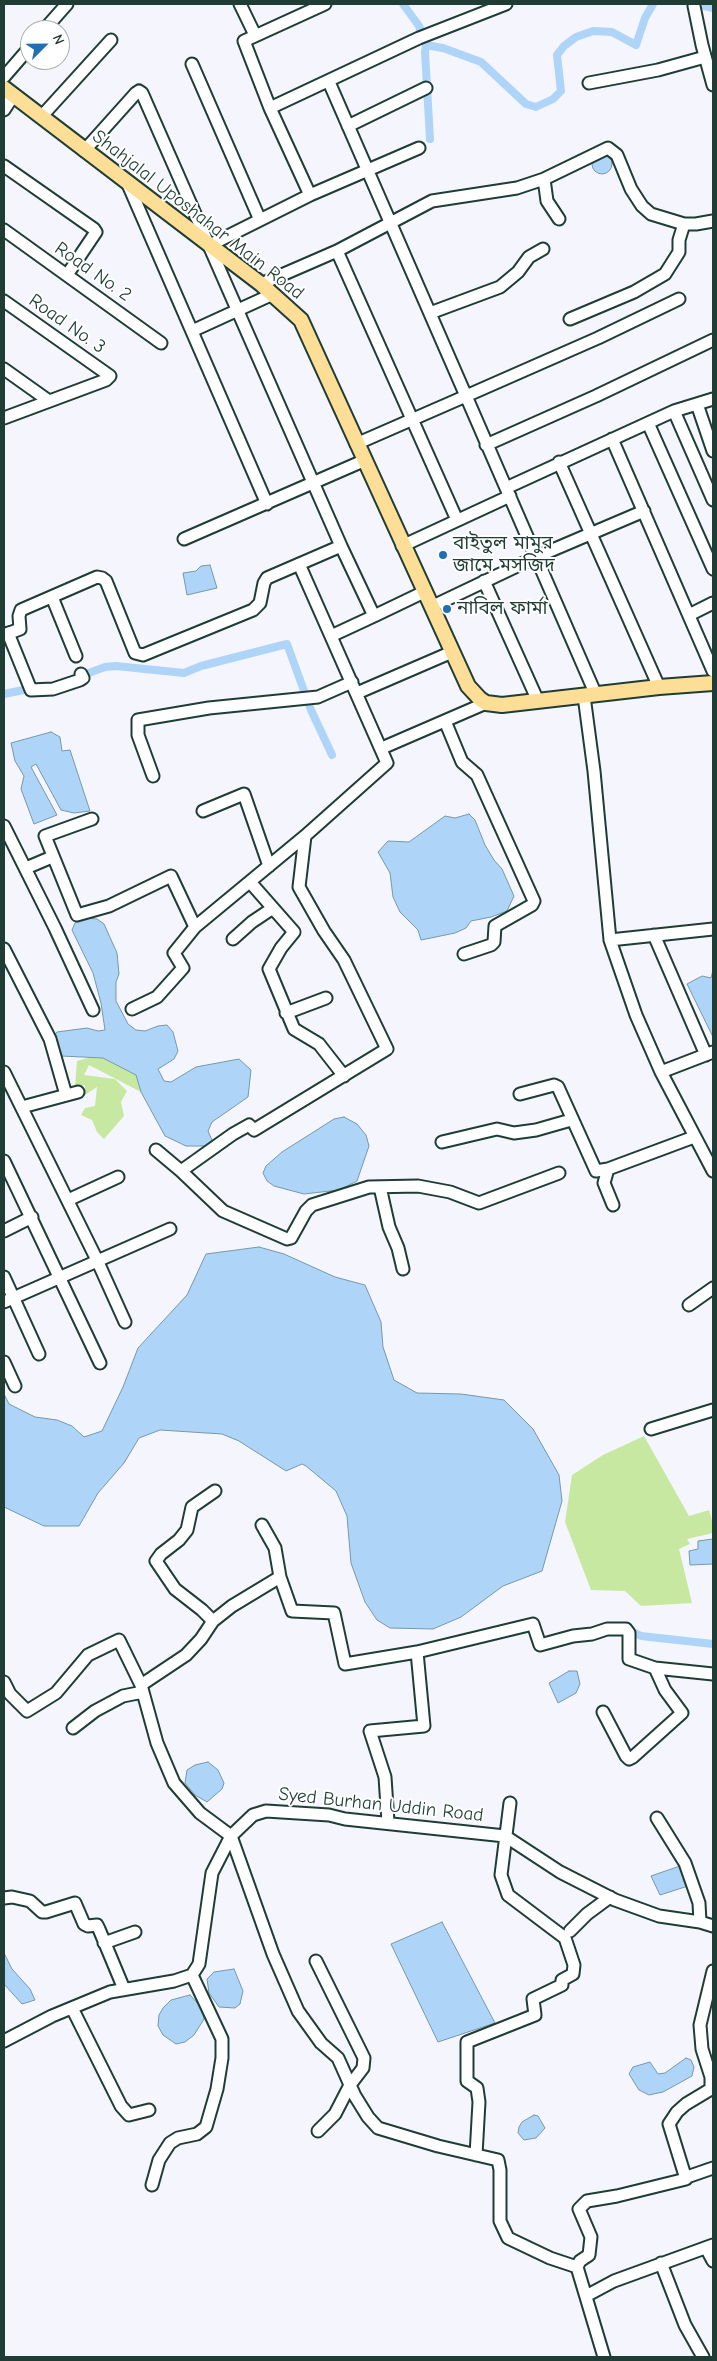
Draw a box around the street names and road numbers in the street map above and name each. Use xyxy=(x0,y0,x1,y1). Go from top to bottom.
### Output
street label: Shahjalal Uposhahar Main Road xyxy=(88,125,308,305)
street label: Road No. 2 xyxy=(50,237,136,307)
street label: Road No. 3 xyxy=(24,289,110,359)
street label: Syed Burhan Uddin Road xyxy=(277,1783,485,1827)

